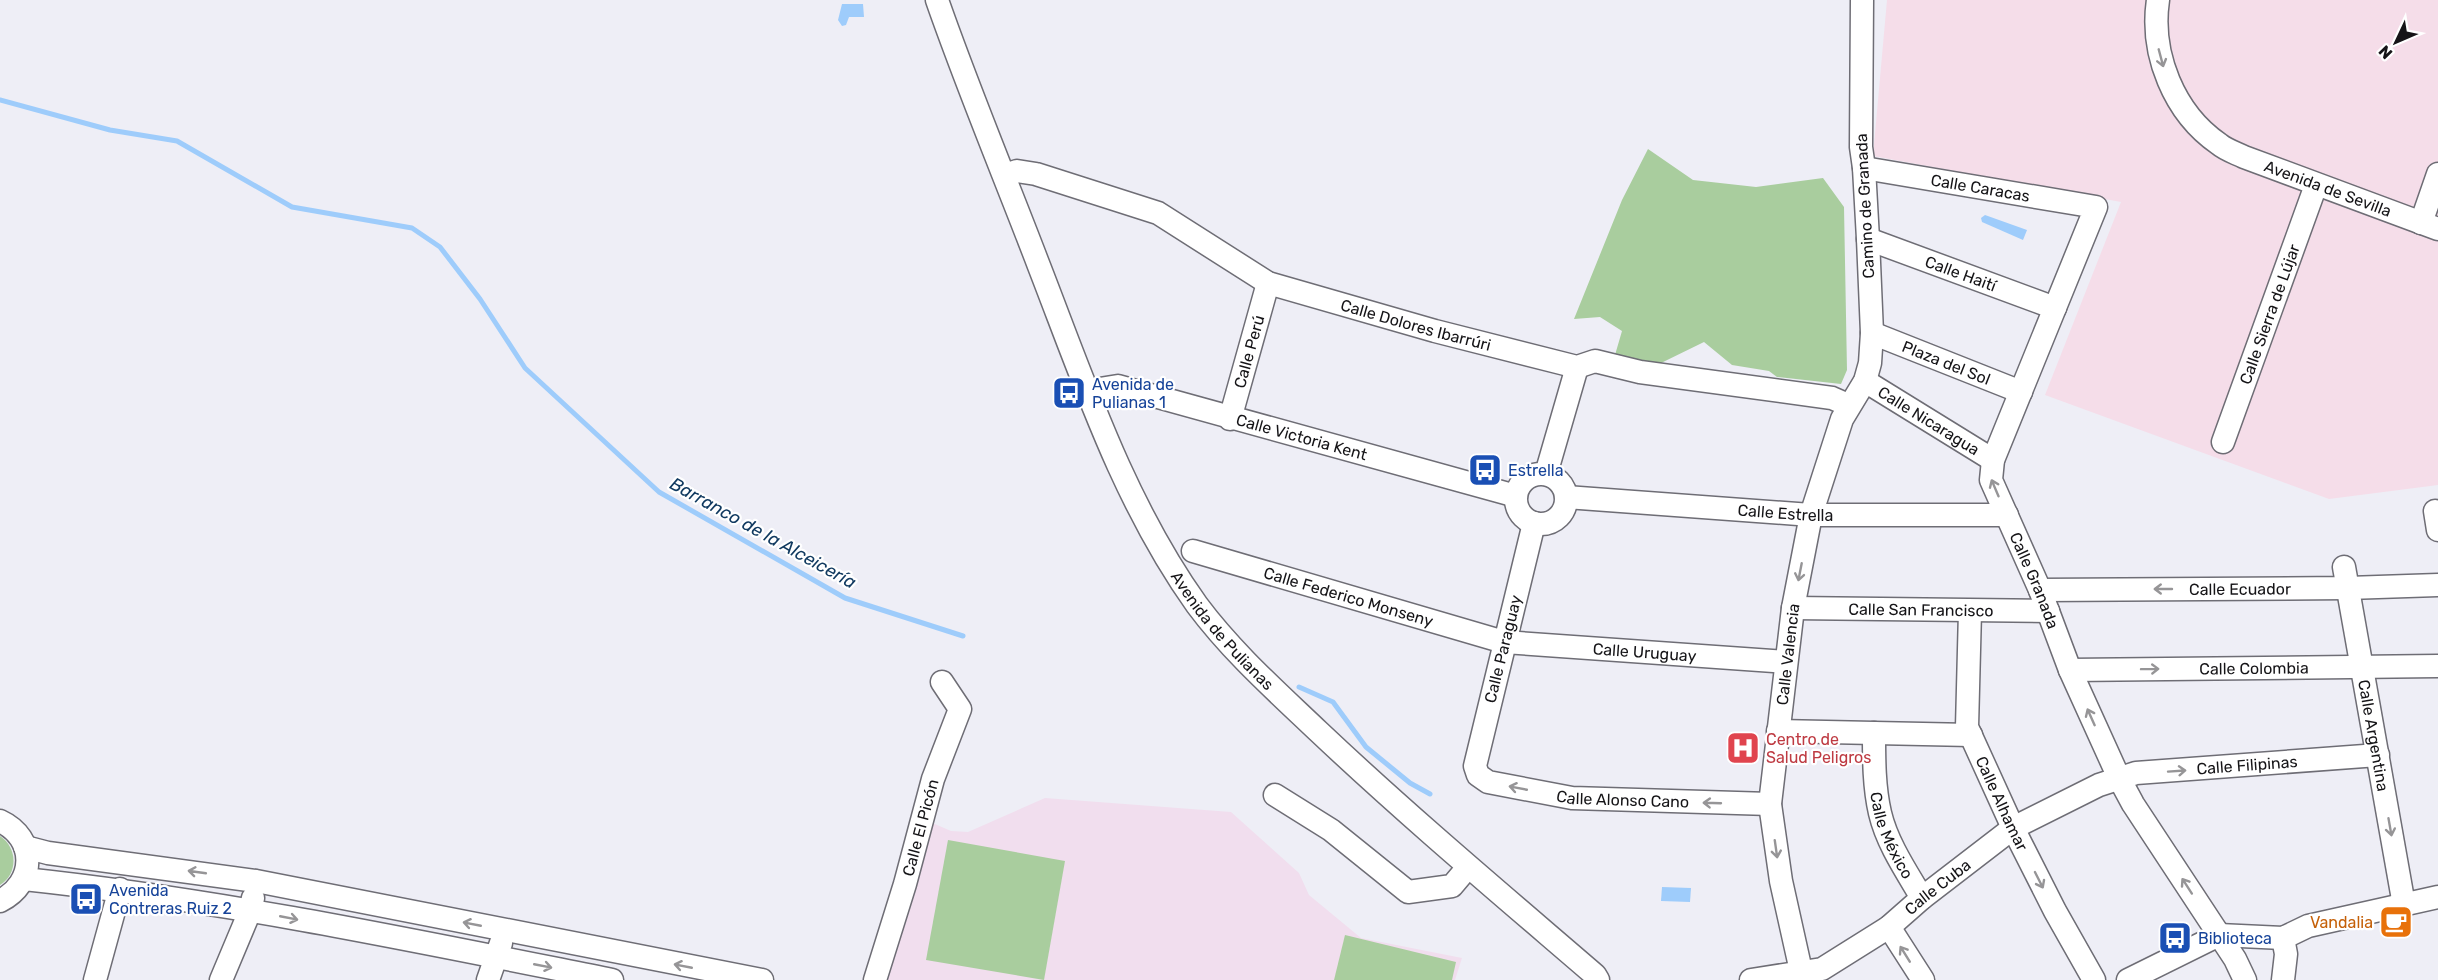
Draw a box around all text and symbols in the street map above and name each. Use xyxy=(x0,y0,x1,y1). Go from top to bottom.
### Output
north arrow xyxy=(2366,12,2426,72)
text: N xyxy=(2375,41,2396,63)
one-way arrow xyxy=(2156,48,2167,67)
street label: Camino de Granada xyxy=(1852,133,1878,279)
street label: Avenida de Sevilla xyxy=(2262,156,2394,220)
street label: Calle Caracas xyxy=(1929,170,2031,205)
street label: Calle Sierra de Lújar xyxy=(2235,241,2303,387)
street label: Calle Haití xyxy=(1923,251,2000,295)
street label: Calle Dolores Ibarrúri xyxy=(1339,295,1493,354)
street label: Calle Perú xyxy=(1230,313,1268,390)
street label: Plaza del Sol xyxy=(1900,336,1993,388)
bus stop icon: Avenida de Pulianas 1 xyxy=(1051,375,1087,411)
place label: Avenida de Pulianas 1 xyxy=(1092,375,1174,412)
street label: Calle Nicaragua xyxy=(1875,382,1983,459)
street label: Calle Victoria Kent xyxy=(1234,410,1369,464)
bus stop icon: Estrella xyxy=(1467,452,1503,488)
place label: Estrella xyxy=(1508,461,1564,480)
water label: Barranco de la Alceicería xyxy=(666,473,860,594)
one-way arrow xyxy=(1989,480,2000,498)
street label: Calle Estrella xyxy=(1737,500,1833,525)
street label: Calle Granada xyxy=(2006,529,2063,631)
one-way arrow xyxy=(1794,562,1805,581)
street label: Calle Federico Monseny xyxy=(1261,563,1436,630)
street label: Avenida de Pulianas xyxy=(1167,568,1278,694)
street label: Calle Ecuador xyxy=(2189,579,2291,599)
one-way arrow xyxy=(2154,583,2174,595)
street label: Calle Paraguay xyxy=(1480,593,1526,705)
street label: Calle San Francisco xyxy=(1848,599,1994,620)
street label: Calle Valencia xyxy=(1772,602,1803,706)
street label: Calle Uruguay xyxy=(1592,639,1697,665)
street label: Calle Colombia xyxy=(2199,658,2309,678)
one-way arrow xyxy=(2139,663,2159,675)
street label: Calle Argentina xyxy=(2355,678,2393,793)
one-way arrow xyxy=(2085,708,2097,726)
hospital icon: Centro de Salud Peligros xyxy=(1725,730,1761,766)
place label: Centro de Salud Peligros xyxy=(1766,730,1871,767)
street label: Calle Filipinas xyxy=(2196,752,2298,778)
street label: Calle Alhamar xyxy=(1972,753,2032,854)
one-way arrow xyxy=(2167,765,2187,776)
street label: Calle El Picón xyxy=(898,777,942,878)
one-way arrow xyxy=(1509,782,1528,793)
street label: Calle Alonso Cano xyxy=(1555,786,1689,811)
street label: Calle México xyxy=(1867,790,1918,882)
one-way arrow xyxy=(1702,797,1722,808)
one-way arrow xyxy=(2385,817,2396,836)
one-way arrow xyxy=(1771,838,1782,858)
street label: Calle Cuba xyxy=(1900,855,1974,919)
one-way arrow xyxy=(188,867,208,878)
one-way arrow xyxy=(2034,870,2045,888)
one-way arrow xyxy=(2181,878,2193,895)
bus stop icon: Avenida Contreras Ruiz 2 xyxy=(68,881,104,917)
place label: Avenida Contreras Ruiz 2 xyxy=(109,881,232,918)
cafe icon: Vandalia xyxy=(2378,904,2414,940)
one-way arrow xyxy=(279,913,299,924)
place label: Vandalia xyxy=(2310,913,2373,932)
one-way arrow xyxy=(462,918,482,929)
bus stop icon: Biblioteca xyxy=(2157,920,2193,956)
place label: Biblioteca xyxy=(2198,929,2272,948)
one-way arrow xyxy=(1899,946,1911,963)
one-way arrow xyxy=(674,960,694,971)
one-way arrow xyxy=(533,961,552,972)

